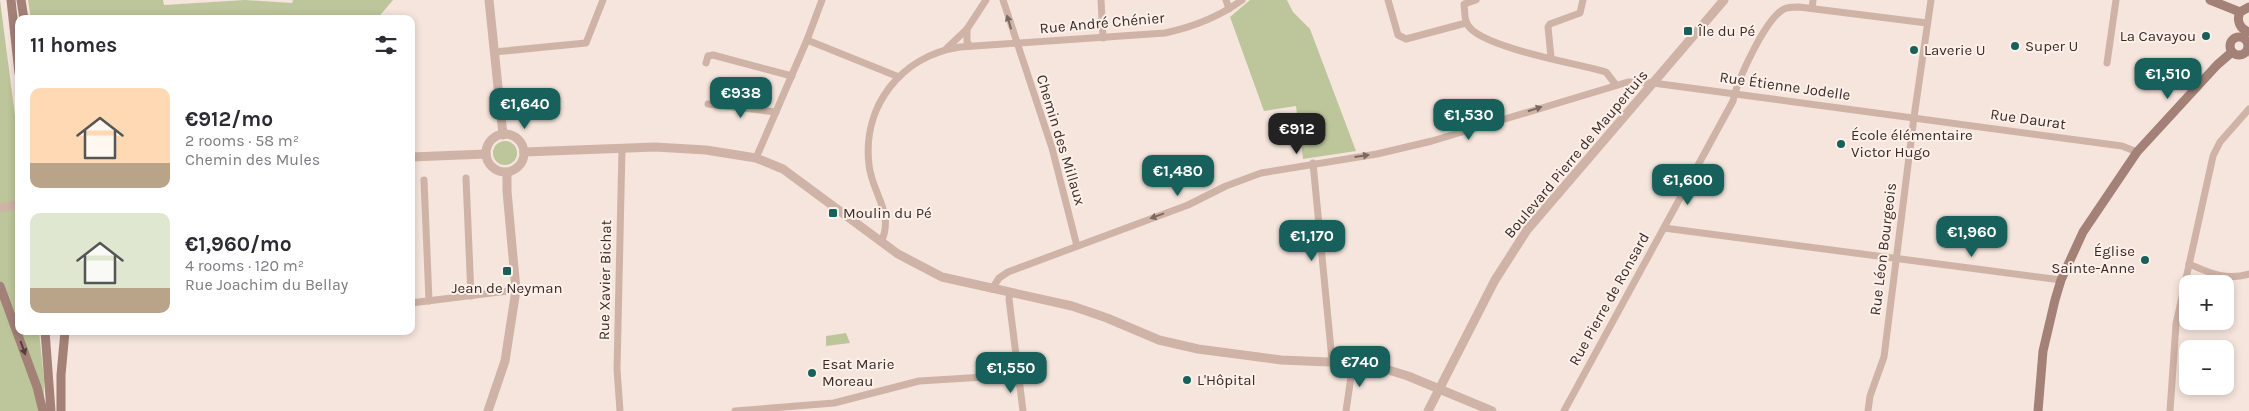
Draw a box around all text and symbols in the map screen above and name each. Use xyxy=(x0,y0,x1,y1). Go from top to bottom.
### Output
street label: Rue André Chénier xyxy=(1039,9,1166,37)
one-way arrow xyxy=(1005,14,1013,29)
place label: Île du Pé xyxy=(1697,22,1755,40)
marker: Île du Pé xyxy=(1682,25,1694,37)
place label: La Cavayou xyxy=(2120,27,2196,45)
marker: La Cavayou xyxy=(2200,30,2212,42)
icon: filters xyxy=(372,31,400,59)
text: 11 homes xyxy=(30,33,117,57)
place label: Super U xyxy=(2025,37,2078,55)
marker: Super U xyxy=(2009,40,2021,52)
place label: Laverie U xyxy=(1924,41,1985,59)
marker: Laverie U xyxy=(1908,44,1920,56)
pin: €1,510 xyxy=(2127,58,2209,100)
text: €1,510 xyxy=(2145,64,2191,83)
street label: Boulevard Pierre de Maupertuis xyxy=(1500,66,1652,242)
street label: Rue Étienne Jodelle xyxy=(1718,68,1852,104)
street label: Chemin des Millaux xyxy=(1033,72,1090,208)
pin: €938 xyxy=(711,76,771,119)
text: €938 xyxy=(721,83,761,102)
pin: €1,640 xyxy=(484,88,566,130)
text: €1,640 xyxy=(500,94,550,113)
pin: €1,530 xyxy=(1428,98,1510,141)
text: €1,530 xyxy=(1444,105,1494,124)
one-way arrow xyxy=(1528,105,1543,113)
street label: Rue Daurat xyxy=(1989,105,2067,133)
text: €912/mo xyxy=(185,107,273,131)
icon: home xyxy=(70,108,130,168)
pin: €912 xyxy=(1267,112,1327,155)
text: €912 xyxy=(1279,119,1315,138)
place label: École élémentaire Victor Hugo xyxy=(1851,126,1973,161)
text: 2 rooms · 58 m² xyxy=(185,131,299,150)
marker: École élémentaire Victor Hugo xyxy=(1835,138,1847,150)
text: Chemin des Mules xyxy=(185,150,320,169)
one-way arrow xyxy=(1354,152,1370,160)
pin: €1,480 xyxy=(1137,154,1219,197)
text: €1,480 xyxy=(1153,161,1203,180)
pin: €1,600 xyxy=(1647,164,1729,206)
text: €1,600 xyxy=(1663,170,1713,189)
street label: Rue Léon Bourgeois xyxy=(1866,182,1900,316)
place label: Moulin du Pé xyxy=(843,204,932,222)
marker: Moulin du Pé xyxy=(827,207,839,219)
one-way arrow xyxy=(1149,212,1164,220)
pin: €1,960 xyxy=(1931,216,2013,258)
street label: Rue Xavier Bichat xyxy=(595,219,615,340)
pin: €1,170 xyxy=(1271,220,1353,262)
text: €1,960 xyxy=(1947,222,1997,241)
text: €1,170 xyxy=(1290,226,1334,245)
street label: Rue Pierre de Ronsard xyxy=(1565,229,1653,369)
text: €1,960/mo xyxy=(185,232,292,256)
icon: home xyxy=(70,233,130,293)
place label: Église Sainte-Anne xyxy=(2051,242,2135,277)
marker: Église Sainte-Anne xyxy=(2139,254,2151,266)
text: 4 rooms · 120 m² xyxy=(185,256,304,275)
marker: Jean de Neyman xyxy=(501,265,513,277)
text: Rue Joachim du Bellay xyxy=(185,275,348,294)
map controls xyxy=(2179,275,2234,395)
button: + xyxy=(2179,275,2234,330)
place label: Jean de Neyman xyxy=(451,279,563,297)
button: − xyxy=(2179,340,2234,395)
one-way arrow xyxy=(19,341,27,356)
pin: €740 xyxy=(1330,346,1390,388)
pin: €1,550 xyxy=(970,352,1052,394)
text: €740 xyxy=(1341,352,1379,371)
place label: Esat Marie Moreau xyxy=(822,355,894,390)
text: €1,550 xyxy=(987,358,1035,377)
marker: Esat Marie Moreau xyxy=(806,367,818,379)
place label: L'Hôpital xyxy=(1197,371,1256,389)
marker: L'Hôpital xyxy=(1181,374,1193,386)

